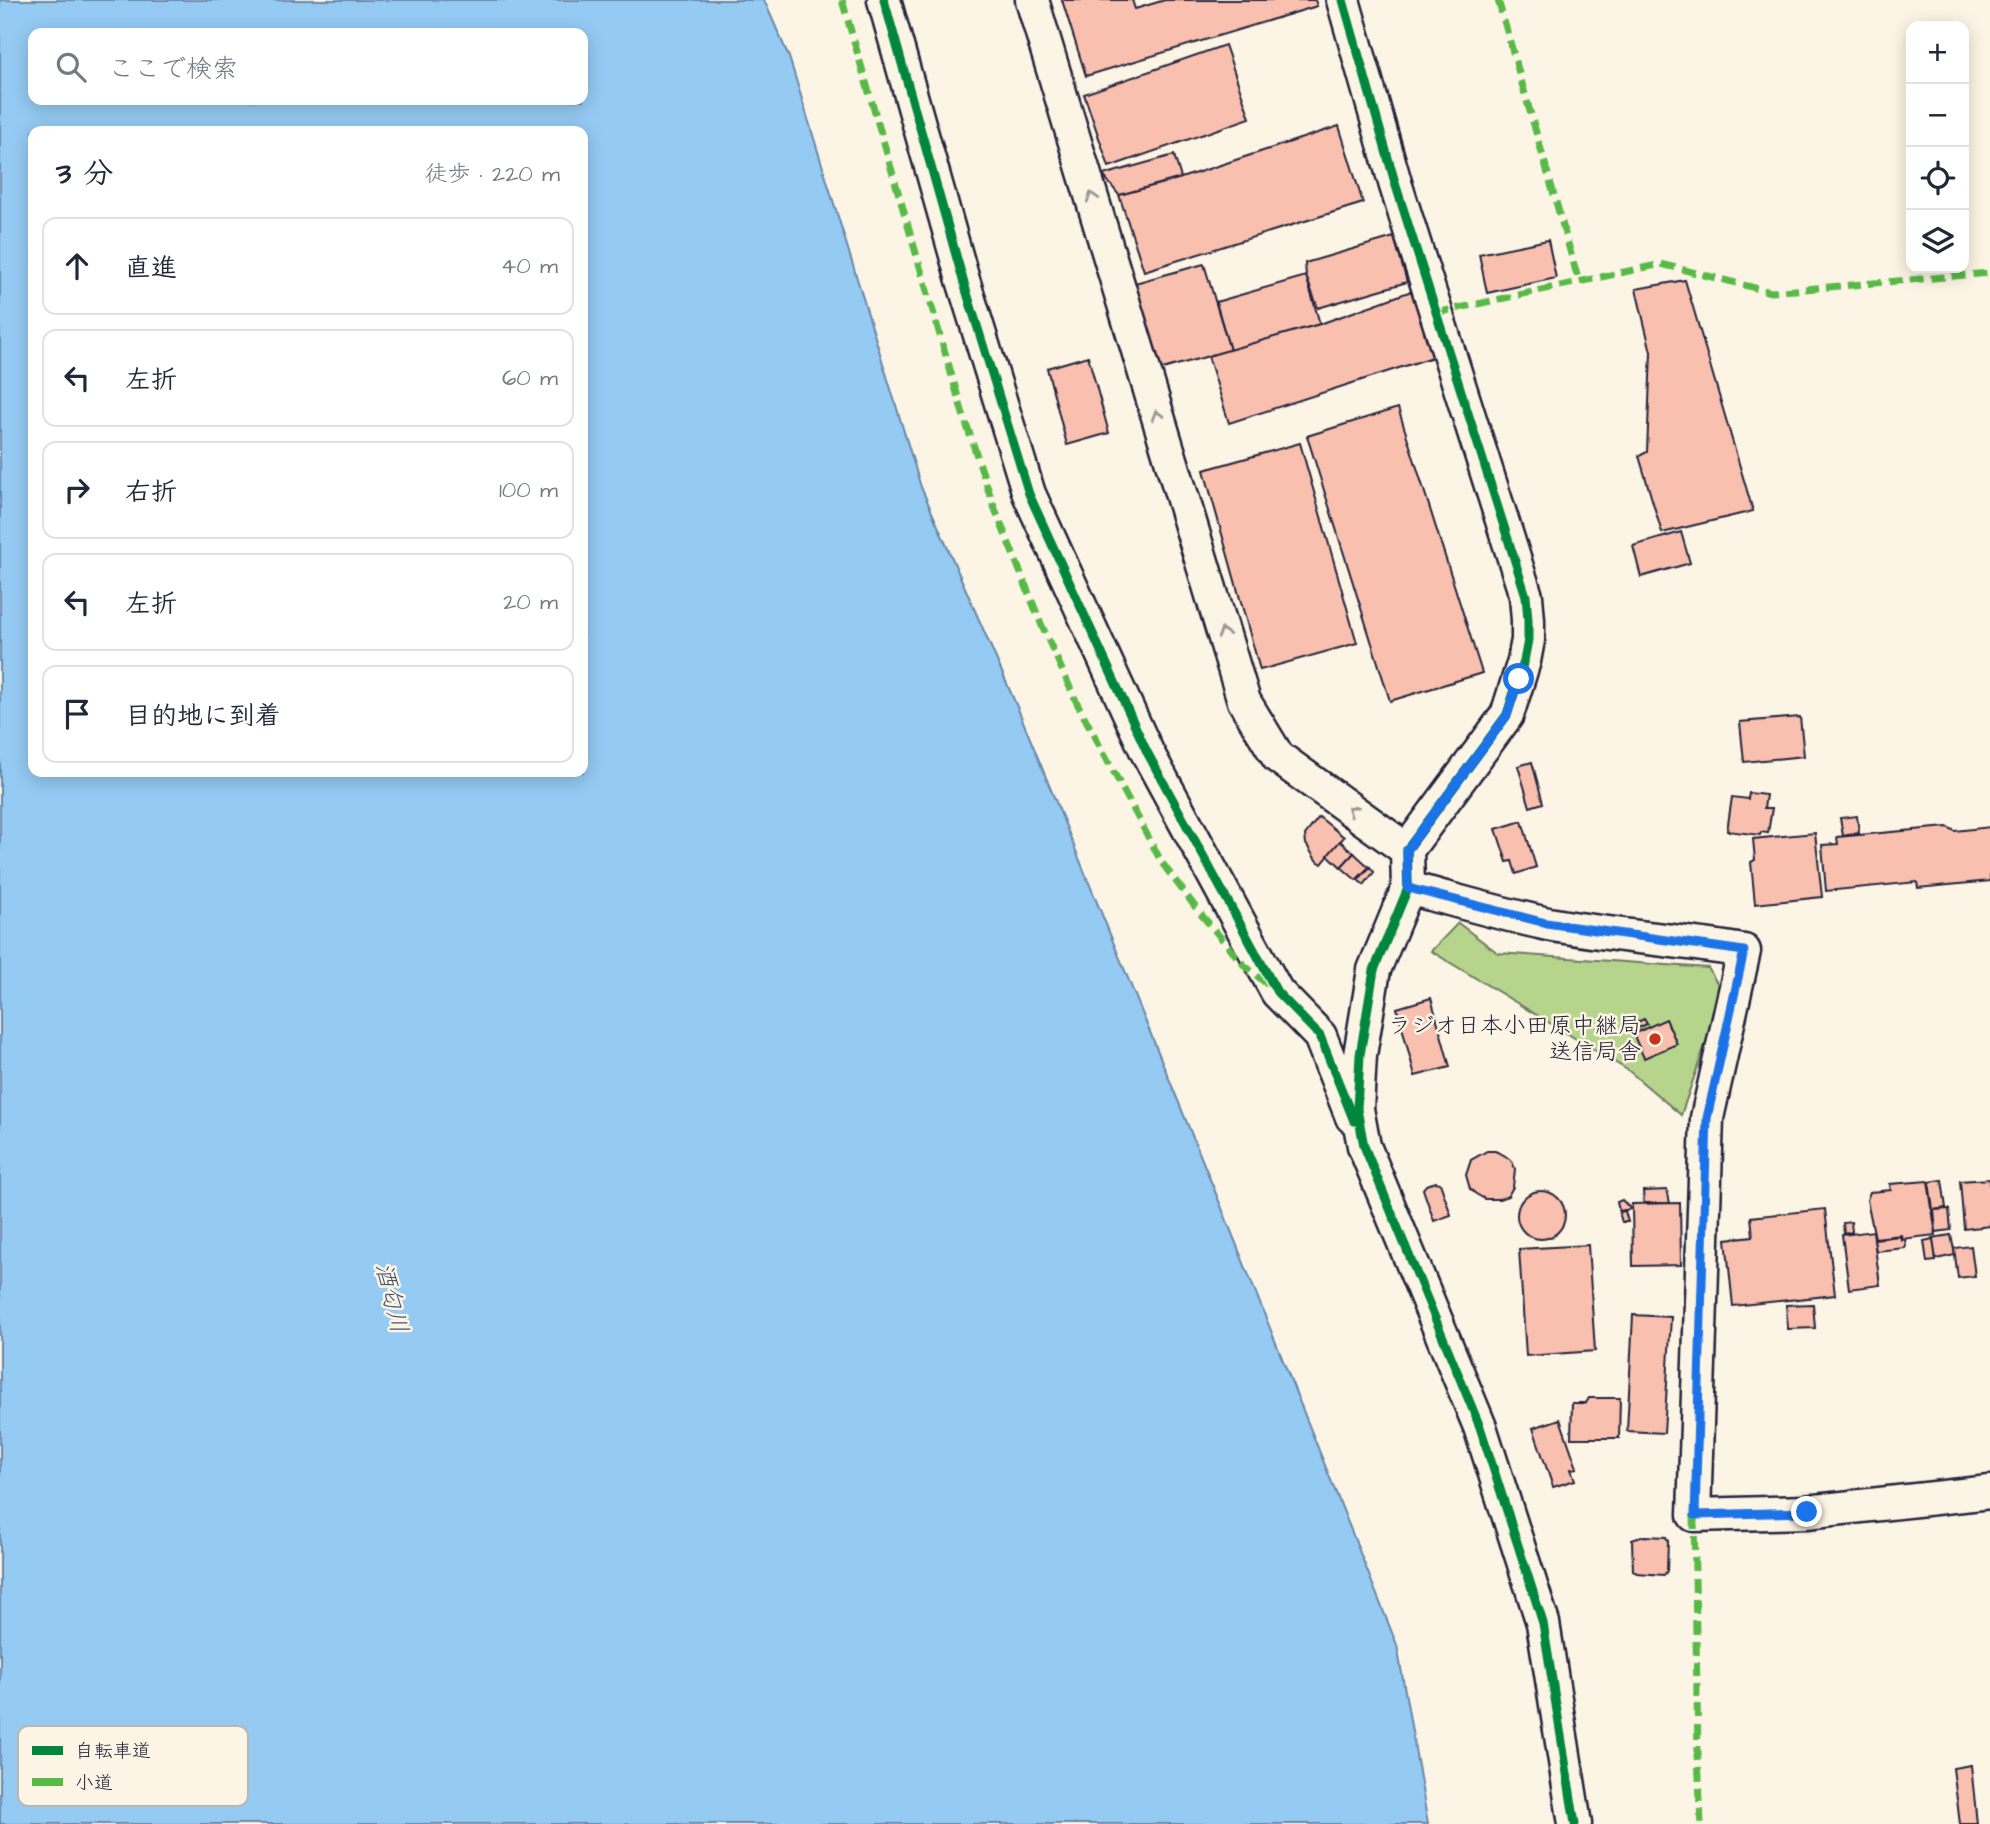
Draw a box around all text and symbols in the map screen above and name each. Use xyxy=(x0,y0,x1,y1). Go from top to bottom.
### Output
map controls xyxy=(1906,21,1969,273)
button: + xyxy=(1906,21,1969,84)
search box xyxy=(28,28,588,105)
icon: search xyxy=(52,48,90,86)
text: ここで検索 xyxy=(108,51,238,87)
button: − xyxy=(1906,84,1969,147)
button: locate xyxy=(1906,147,1969,210)
text: 3 分 xyxy=(56,153,113,195)
text: 徒歩 · 220 m xyxy=(424,158,560,190)
one-way arrow xyxy=(1085,192,1100,204)
button: layers xyxy=(1906,210,1969,273)
icon: ahead xyxy=(58,247,96,285)
text: 直進 xyxy=(125,250,177,286)
text: 40 m xyxy=(501,250,558,282)
icon: left xyxy=(58,359,96,397)
text: 左折 xyxy=(125,362,177,398)
text: 60 m xyxy=(502,362,558,394)
one-way arrow xyxy=(1151,409,1166,421)
icon: right xyxy=(58,471,96,509)
text: 右折 xyxy=(125,474,177,510)
text: 100 m xyxy=(499,474,558,506)
icon: left xyxy=(58,583,96,621)
text: 左折 xyxy=(125,586,177,622)
text: 20 m xyxy=(503,586,558,618)
one-way arrow xyxy=(1217,627,1232,639)
route start xyxy=(1503,663,1534,694)
icon: arrive xyxy=(58,695,96,733)
text: 目的地に到着 xyxy=(125,698,281,734)
one-way arrow xyxy=(1347,806,1360,818)
place label: ラジオ日本小田原中継局 送信局舎 xyxy=(1388,1010,1641,1068)
marker: ラジオ日本小田原中継局 送信局舎 xyxy=(1647,1031,1663,1047)
water label: 酒匂川 xyxy=(366,1259,416,1337)
route end xyxy=(1791,1496,1822,1527)
legend xyxy=(18,1726,248,1806)
text: 自転車道 xyxy=(75,1738,151,1765)
text: 小道 xyxy=(75,1770,113,1797)

